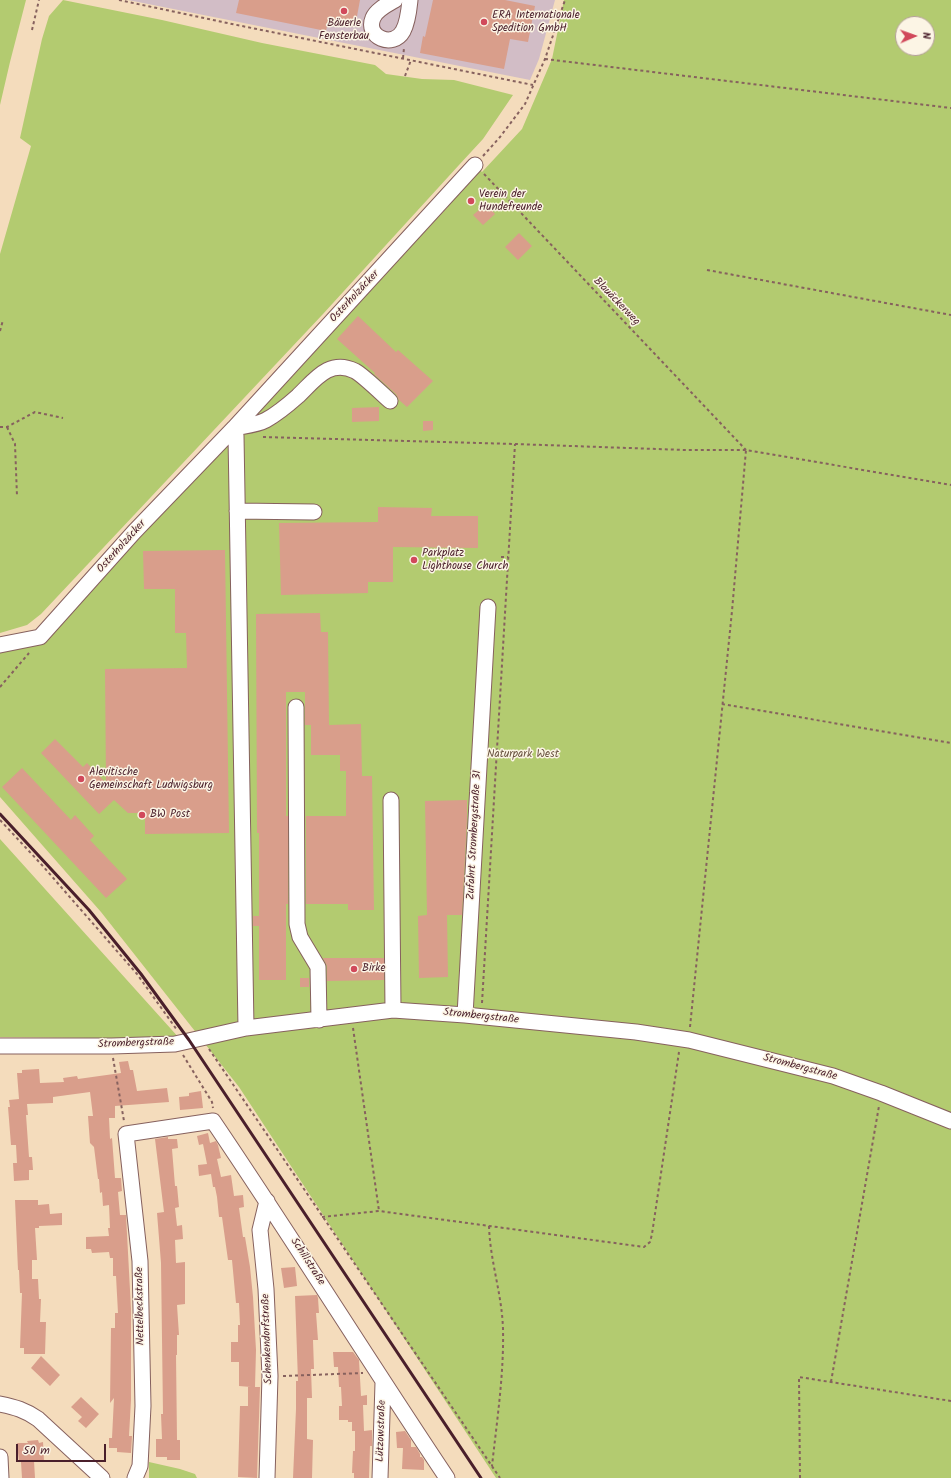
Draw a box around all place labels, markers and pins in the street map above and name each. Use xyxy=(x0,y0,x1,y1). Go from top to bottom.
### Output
marker: Bäuerle Fensterbau xyxy=(339,6,349,16)
place label: ERA Internationale Spedition GmbH xyxy=(492,9,580,35)
place label: Bäuerle Fensterbau xyxy=(319,17,369,43)
marker: ERA Internationale Spedition GmbH xyxy=(479,17,489,27)
place label: Verein der Hundefreunde xyxy=(479,188,542,214)
marker: Verein der Hundefreunde xyxy=(466,196,476,206)
place label: Parkplatz Lighthouse Church xyxy=(422,547,508,573)
marker: Parkplatz Lighthouse Church xyxy=(409,555,419,565)
place label: Alevitische Gemeinschaft Ludwigsburg xyxy=(89,766,213,792)
marker: Alevitische Gemeinschaft Ludwigsburg xyxy=(76,774,86,784)
place label: BW Post xyxy=(150,808,190,822)
marker: BW Post xyxy=(137,810,147,820)
place label: Birke xyxy=(362,962,385,976)
marker: Birke xyxy=(349,964,359,974)

